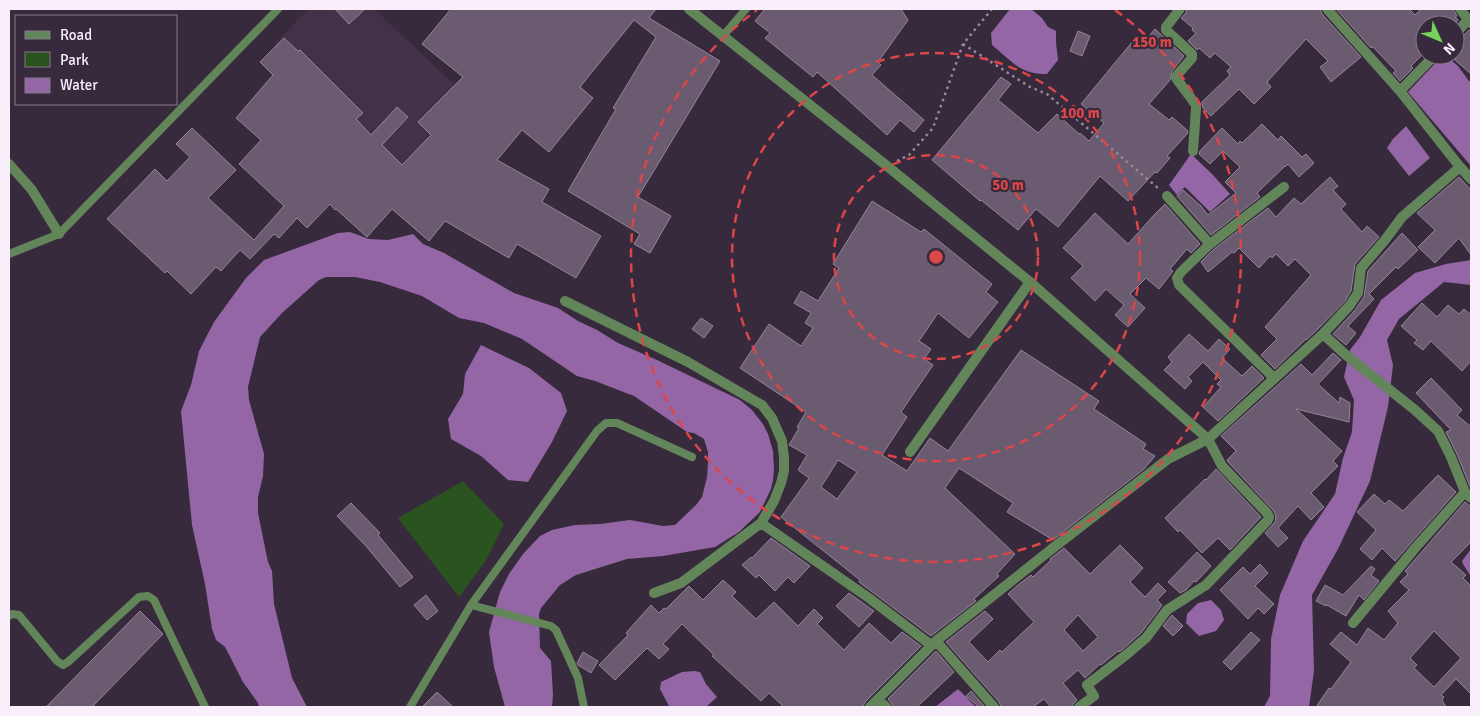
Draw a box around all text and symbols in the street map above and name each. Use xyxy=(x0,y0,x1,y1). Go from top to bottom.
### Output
legend xyxy=(15,15,178,105)
north arrow xyxy=(1415,15,1465,65)
text: Road xyxy=(60,26,92,44)
text: 150 m xyxy=(1132,33,1172,51)
text: N xyxy=(1439,39,1458,58)
text: Park xyxy=(60,51,89,69)
text: Water xyxy=(60,76,98,94)
text: 100 m xyxy=(1060,104,1100,122)
text: 50 m xyxy=(992,176,1024,194)
centre of rings xyxy=(927,248,945,266)

